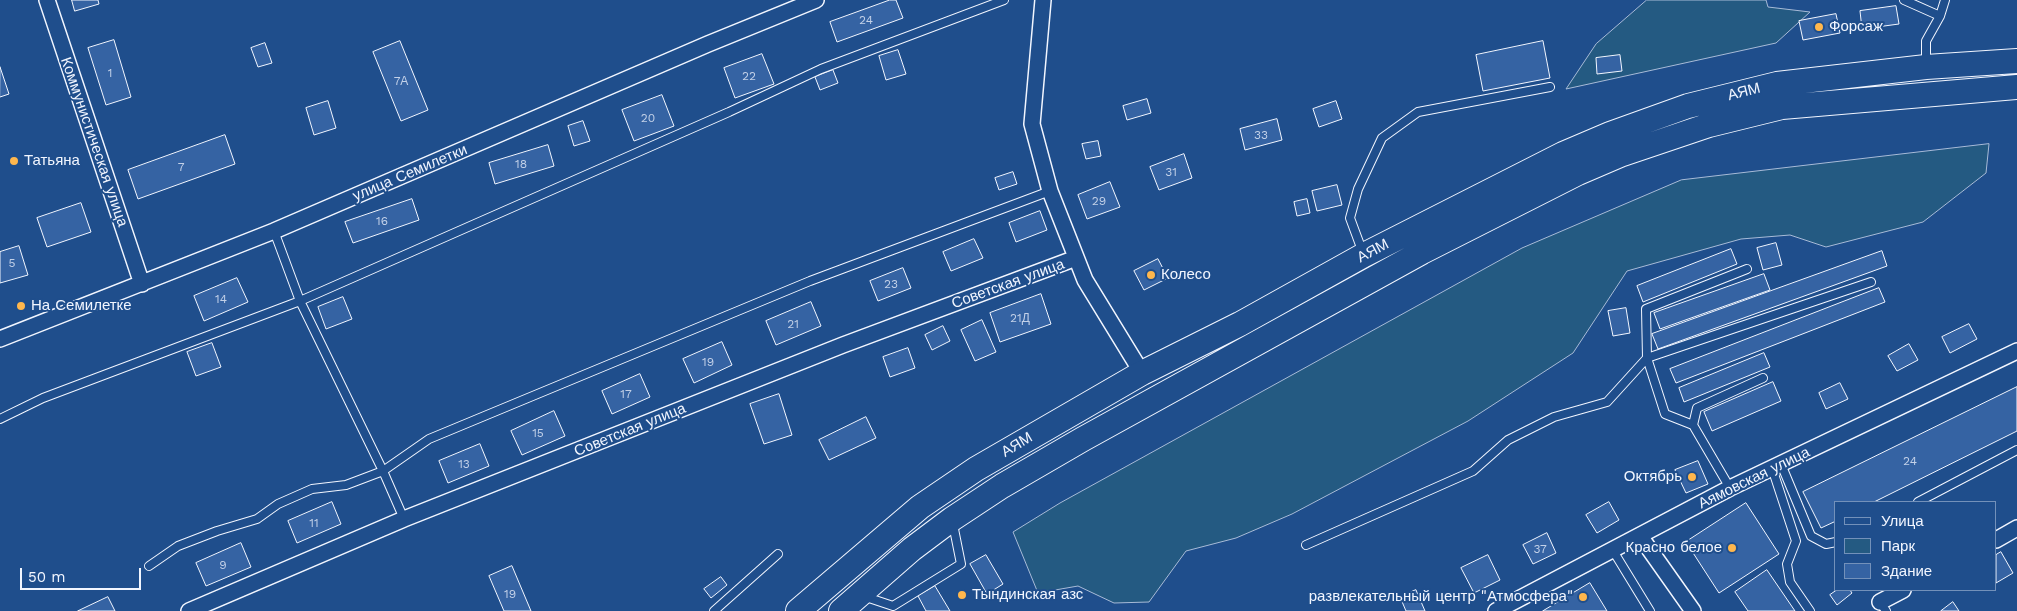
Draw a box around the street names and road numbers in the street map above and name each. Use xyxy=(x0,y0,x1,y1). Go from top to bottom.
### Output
street label: Коммунистическая улица xyxy=(56,55,132,229)
street label: АЯМ xyxy=(1726,79,1762,105)
street label: улица Семилетки xyxy=(350,141,470,205)
street label: АЯМ xyxy=(1354,235,1392,267)
street label: Советская улица xyxy=(949,255,1067,313)
street label: Советская улица xyxy=(572,399,688,461)
street label: АЯМ xyxy=(998,429,1036,461)
street label: Аямовская улица xyxy=(1695,443,1813,513)

